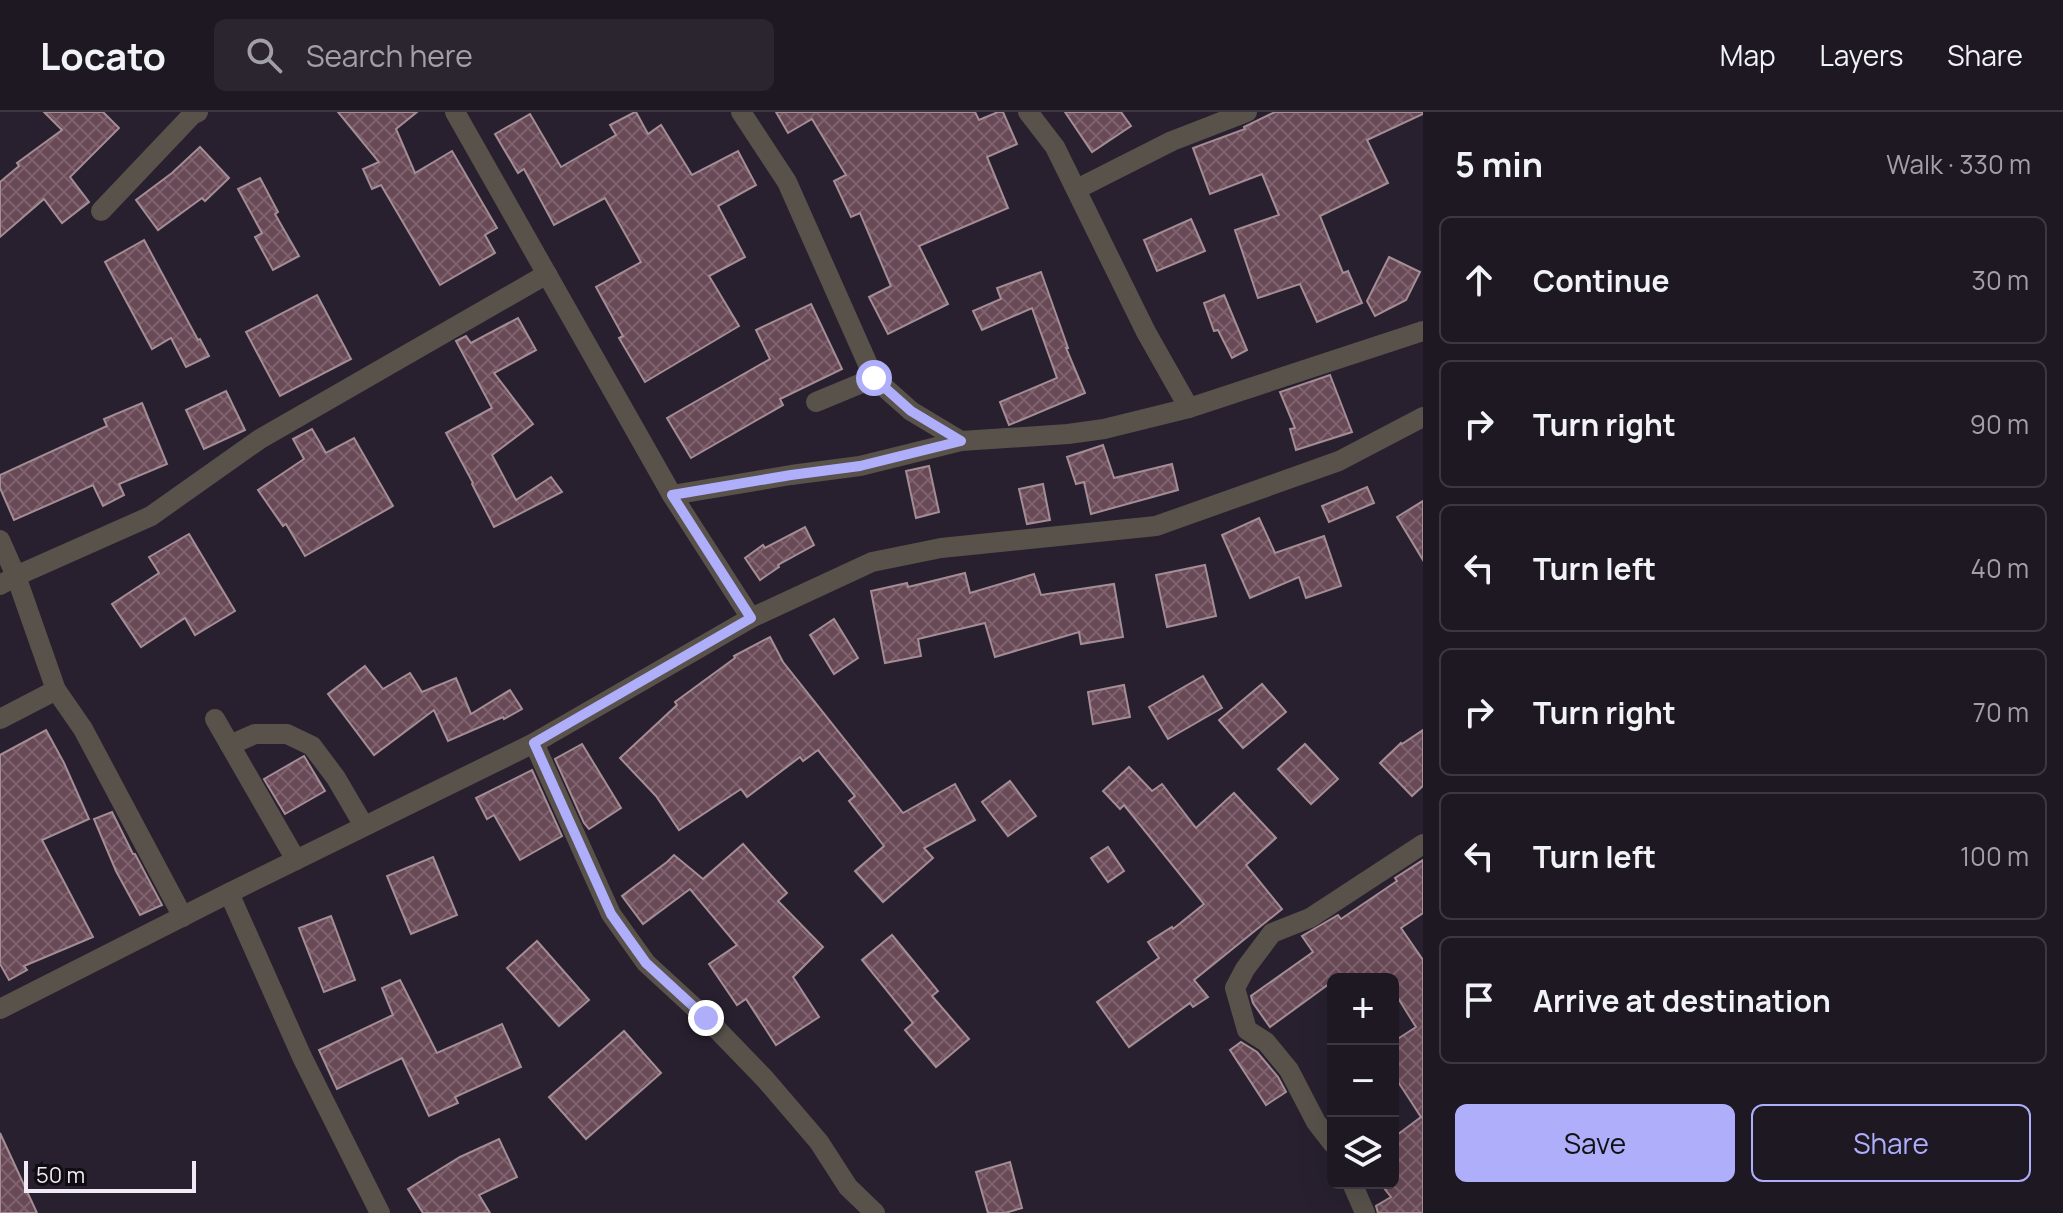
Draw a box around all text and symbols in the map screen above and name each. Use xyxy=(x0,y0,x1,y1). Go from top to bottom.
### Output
search box xyxy=(214,19,774,91)
text: Locato xyxy=(40,29,166,81)
icon: search xyxy=(242,33,286,77)
text: Search here xyxy=(306,35,473,76)
text: Map xyxy=(1720,36,1776,74)
text: Layers xyxy=(1820,36,1903,74)
text: Share xyxy=(1947,36,2023,74)
text: 5 min xyxy=(1455,141,1543,187)
text: Walk · 330 m xyxy=(1886,146,2031,182)
icon: ahead xyxy=(1457,258,1501,302)
text: Continue xyxy=(1533,260,1669,301)
text: 30 m xyxy=(1972,262,2029,298)
route start xyxy=(856,360,892,396)
icon: right xyxy=(1457,402,1501,446)
text: Turn right xyxy=(1533,404,1676,445)
text: 90 m xyxy=(1970,406,2029,442)
icon: left xyxy=(1457,546,1501,590)
text: Turn left xyxy=(1533,548,1656,589)
text: 40 m xyxy=(1971,550,2029,586)
icon: right xyxy=(1457,690,1501,734)
text: Turn right xyxy=(1533,692,1676,733)
text: 70 m xyxy=(1973,694,2029,730)
icon: left xyxy=(1457,834,1501,878)
text: Turn left xyxy=(1533,836,1656,877)
text: 100 m xyxy=(1960,838,2029,874)
map controls xyxy=(1327,973,1399,1189)
button: + xyxy=(1327,973,1399,1045)
icon: arrive xyxy=(1457,978,1501,1022)
text: Arrive at destination xyxy=(1533,980,1831,1021)
route end xyxy=(688,1000,724,1036)
button: − xyxy=(1327,1045,1399,1117)
button: Save xyxy=(1455,1104,1735,1182)
button: Share xyxy=(1751,1104,2031,1182)
button: layers xyxy=(1327,1117,1399,1189)
scale bar xyxy=(24,1157,196,1193)
text: 50 m xyxy=(36,1160,85,1190)

